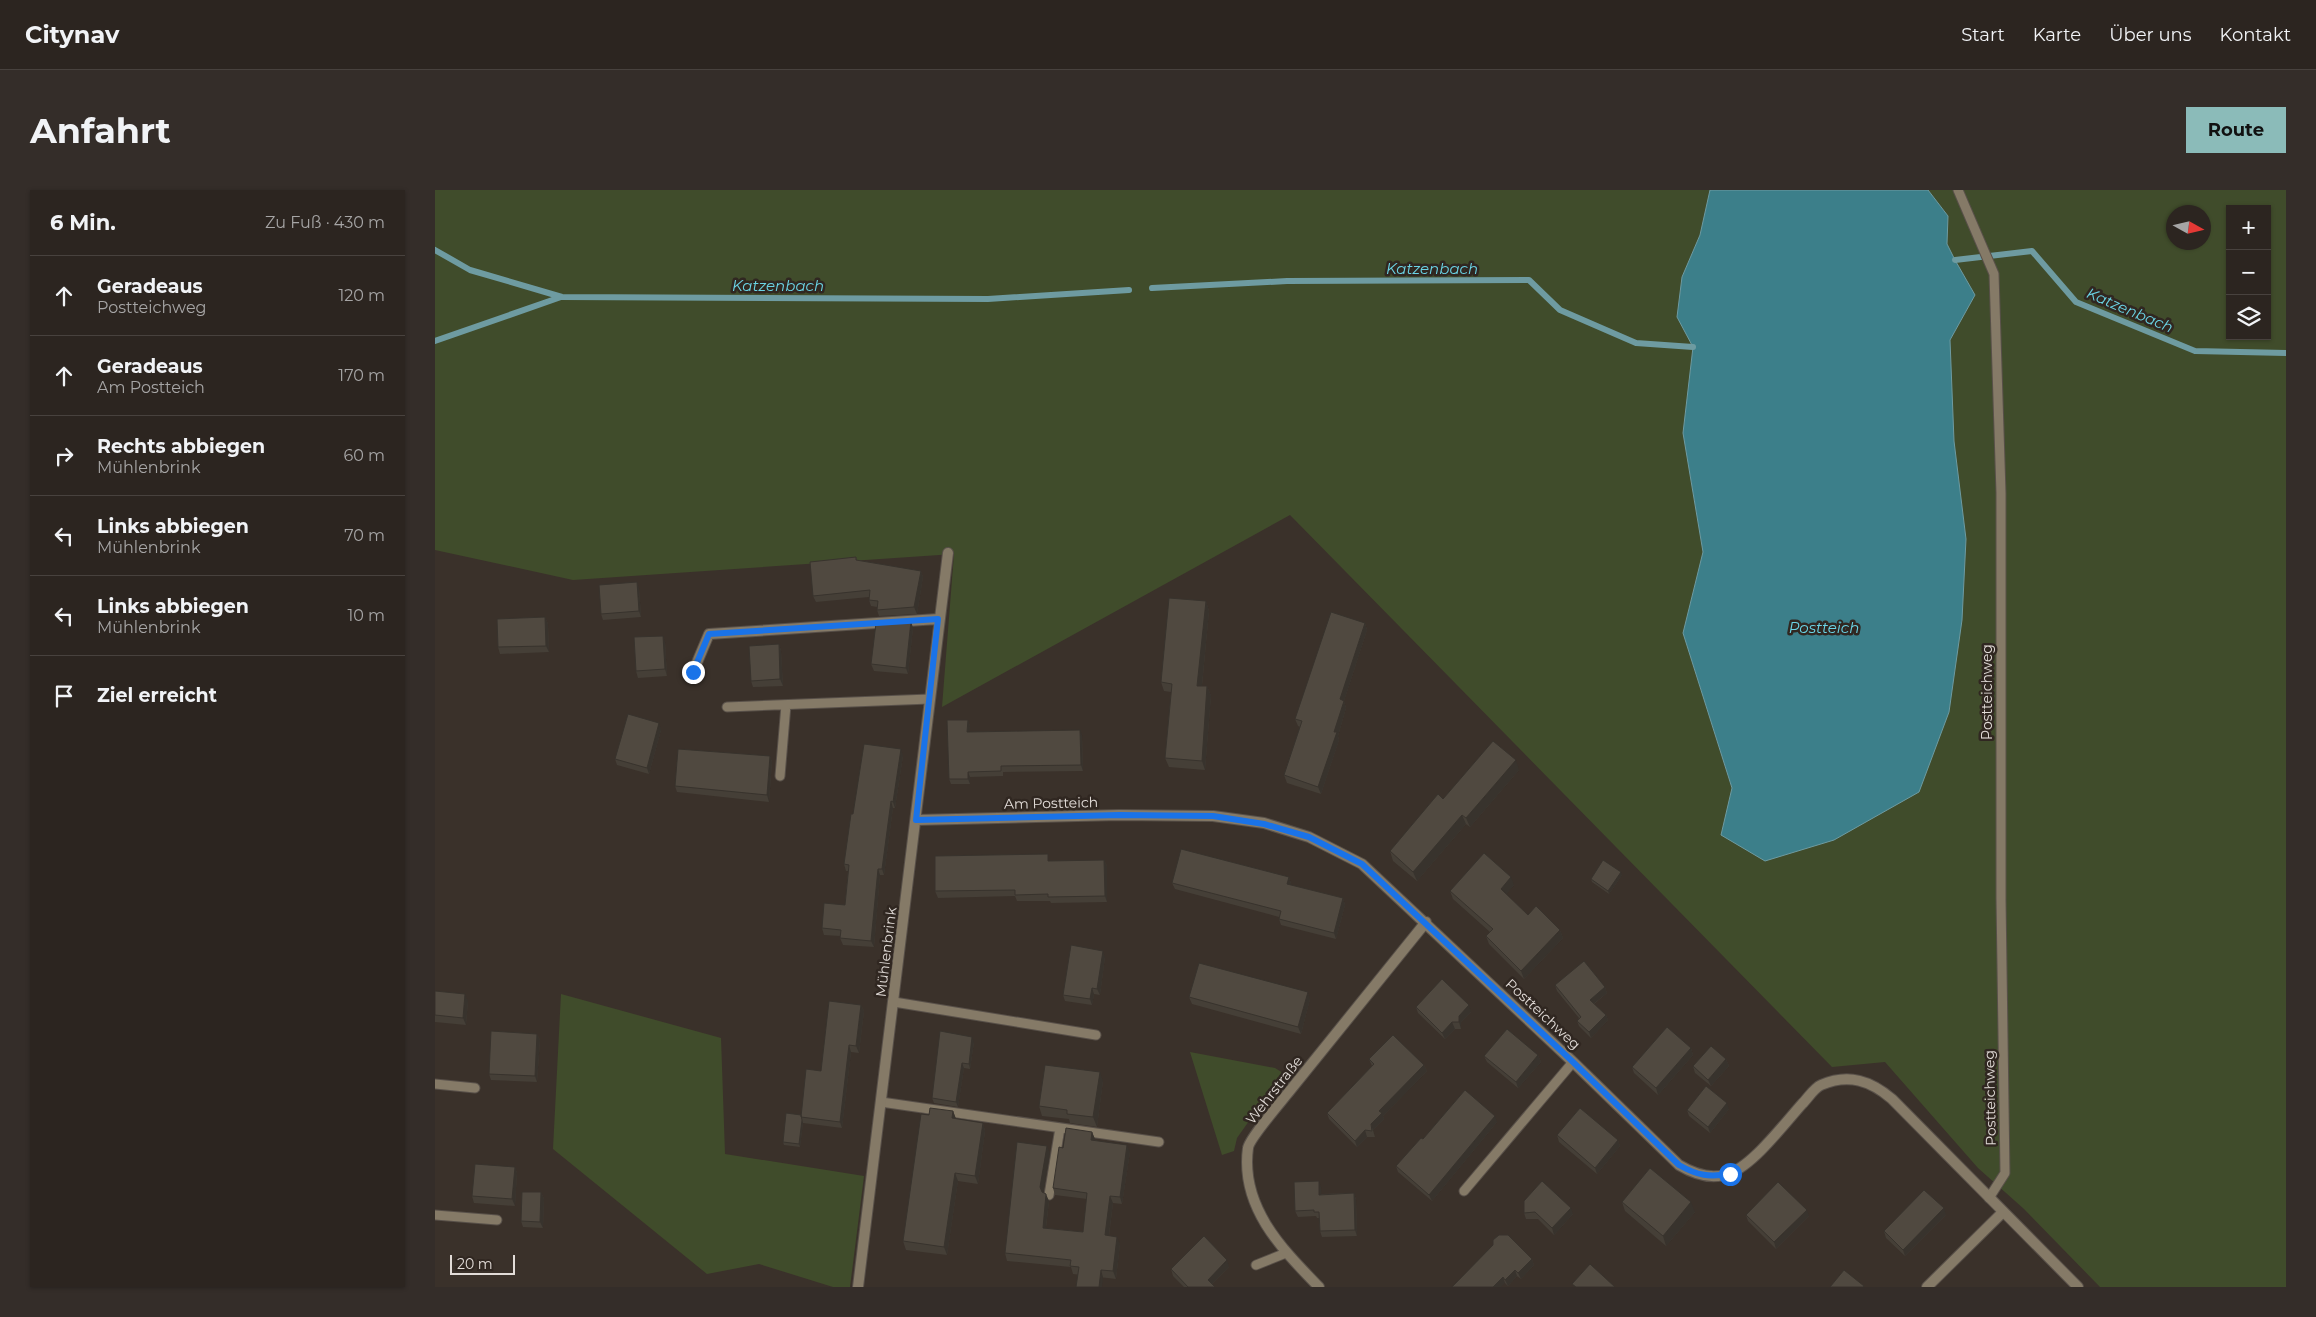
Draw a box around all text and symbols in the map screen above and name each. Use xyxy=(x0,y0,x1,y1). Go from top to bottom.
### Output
text: Citynav xyxy=(25,20,119,49)
text: Start xyxy=(1961,24,2005,46)
text: Karte xyxy=(2033,24,2081,46)
text: Über uns xyxy=(2109,24,2192,46)
text: Kontakt xyxy=(2220,24,2291,46)
button: Route xyxy=(2186,107,2286,153)
text: Anfahrt xyxy=(30,109,171,152)
north arrow xyxy=(2166,205,2211,250)
map controls xyxy=(2226,205,2271,340)
button: + xyxy=(2226,205,2271,250)
text: 6 Min. xyxy=(50,210,116,235)
text: Zu Fuß · 430 m xyxy=(265,213,385,232)
button: − xyxy=(2226,250,2271,295)
water label: Katzenbach xyxy=(1386,259,1478,278)
text: Geradeaus xyxy=(97,275,203,298)
water label: Katzenbach xyxy=(732,276,824,295)
icon: ahead xyxy=(50,282,78,310)
water label: Katzenbach xyxy=(2084,283,2176,337)
text: 120 m xyxy=(338,286,385,305)
button: layers xyxy=(2226,295,2271,340)
text: Postteichweg xyxy=(97,298,207,317)
text: Geradeaus xyxy=(97,355,203,378)
icon: ahead xyxy=(50,362,78,390)
text: 170 m xyxy=(338,366,385,385)
text: Am Postteich xyxy=(97,378,205,397)
text: Rechts abbiegen xyxy=(97,435,265,458)
icon: right xyxy=(50,442,78,470)
text: 60 m xyxy=(343,446,385,465)
text: Mühlenbrink xyxy=(97,458,200,477)
text: Links abbiegen xyxy=(97,515,249,538)
icon: left xyxy=(50,522,78,550)
text: 70 m xyxy=(344,526,385,545)
text: Mühlenbrink xyxy=(97,538,200,557)
text: Links abbiegen xyxy=(97,595,249,618)
icon: left xyxy=(50,602,78,630)
text: 10 m xyxy=(347,606,385,625)
text: Mühlenbrink xyxy=(97,618,200,637)
water label: Postteich xyxy=(1789,618,1859,637)
street label: Postteichweg xyxy=(1978,644,1996,740)
route end xyxy=(682,661,705,684)
icon: arrive xyxy=(50,682,78,710)
text: Ziel erreicht xyxy=(97,684,217,707)
street label: Am Postteich xyxy=(1004,793,1098,813)
street label: Mühlenbrink xyxy=(872,905,901,998)
street label: Postteichweg xyxy=(1502,975,1584,1053)
street label: Postteichweg xyxy=(1980,1050,2000,1146)
street label: Wehrstraße xyxy=(1242,1052,1306,1128)
route start xyxy=(1719,1163,1742,1186)
scale bar xyxy=(450,1252,515,1275)
text: 20 m xyxy=(457,1255,493,1273)

